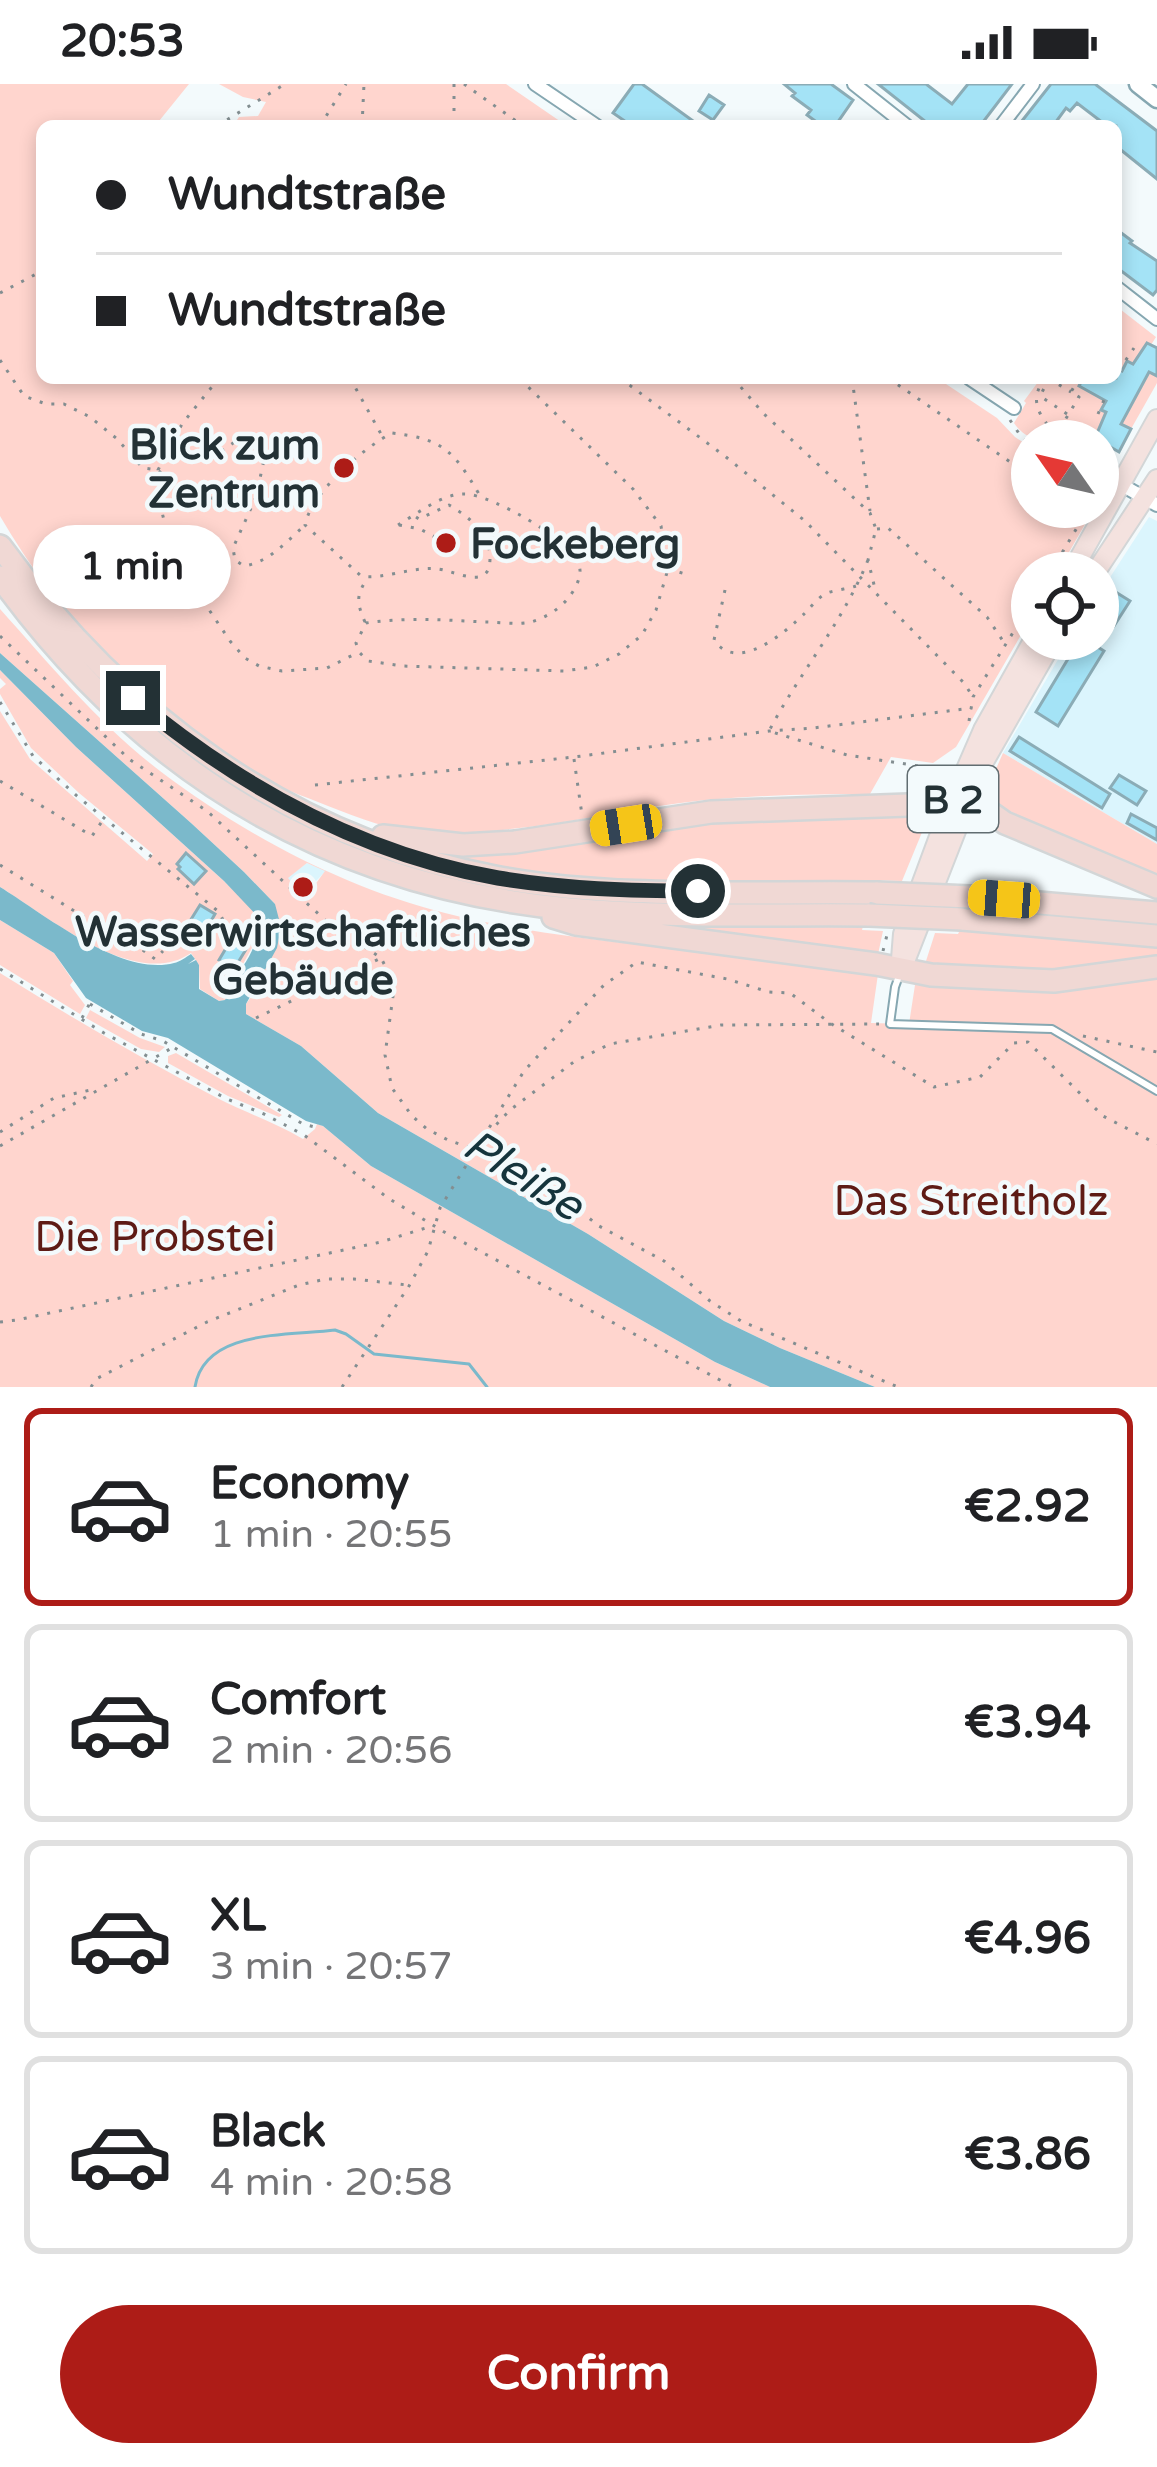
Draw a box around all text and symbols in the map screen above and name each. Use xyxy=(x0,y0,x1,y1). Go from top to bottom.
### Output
text: 20:53 xyxy=(60,15,185,69)
text: Wundtstraße xyxy=(168,168,446,222)
text: Wundtstraße xyxy=(168,284,446,338)
place label: Blick zum Zentrum xyxy=(129,420,320,519)
north arrow xyxy=(1011,420,1119,528)
map controls xyxy=(1011,420,1119,660)
marker: Blick zum Zentrum xyxy=(331,455,357,481)
place label: Fockeberg xyxy=(470,519,680,570)
callout: 1 min xyxy=(34,524,232,608)
marker: Fockeberg xyxy=(433,530,459,556)
text: 1 min xyxy=(80,543,184,590)
button: locate xyxy=(1011,552,1119,660)
route end xyxy=(106,671,160,725)
road number: B 2 xyxy=(908,766,998,832)
car xyxy=(588,802,664,848)
route start xyxy=(671,864,725,918)
marker: Wasserwirtschaftliches Gebäude xyxy=(290,874,316,900)
car xyxy=(967,879,1041,919)
place label: Wasserwirtschaftliches Gebäude xyxy=(75,907,531,1006)
water label: Pleiße xyxy=(453,1118,595,1235)
park label: Das Streitholz xyxy=(833,1176,1109,1227)
park label: Die Probstei xyxy=(34,1212,276,1263)
icon: car xyxy=(66,1453,174,1561)
text: Economy xyxy=(210,1457,409,1511)
text: €2.92 xyxy=(964,1480,1091,1534)
text: 1 min · 20:55 xyxy=(210,1511,452,1558)
icon: car xyxy=(66,1669,174,1777)
text: Comfort xyxy=(210,1673,386,1727)
text: €3.94 xyxy=(964,1696,1091,1750)
text: 2 min · 20:56 xyxy=(210,1727,452,1774)
icon: car xyxy=(66,1885,174,1993)
text: XL xyxy=(210,1889,266,1943)
text: €4.96 xyxy=(964,1912,1091,1966)
text: 3 min · 20:57 xyxy=(210,1943,452,1990)
icon: car xyxy=(66,2101,174,2209)
text: Black xyxy=(210,2105,326,2159)
text: €3.86 xyxy=(964,2128,1091,2182)
text: 4 min · 20:58 xyxy=(210,2159,452,2206)
button: Confirm xyxy=(60,2305,1097,2443)

